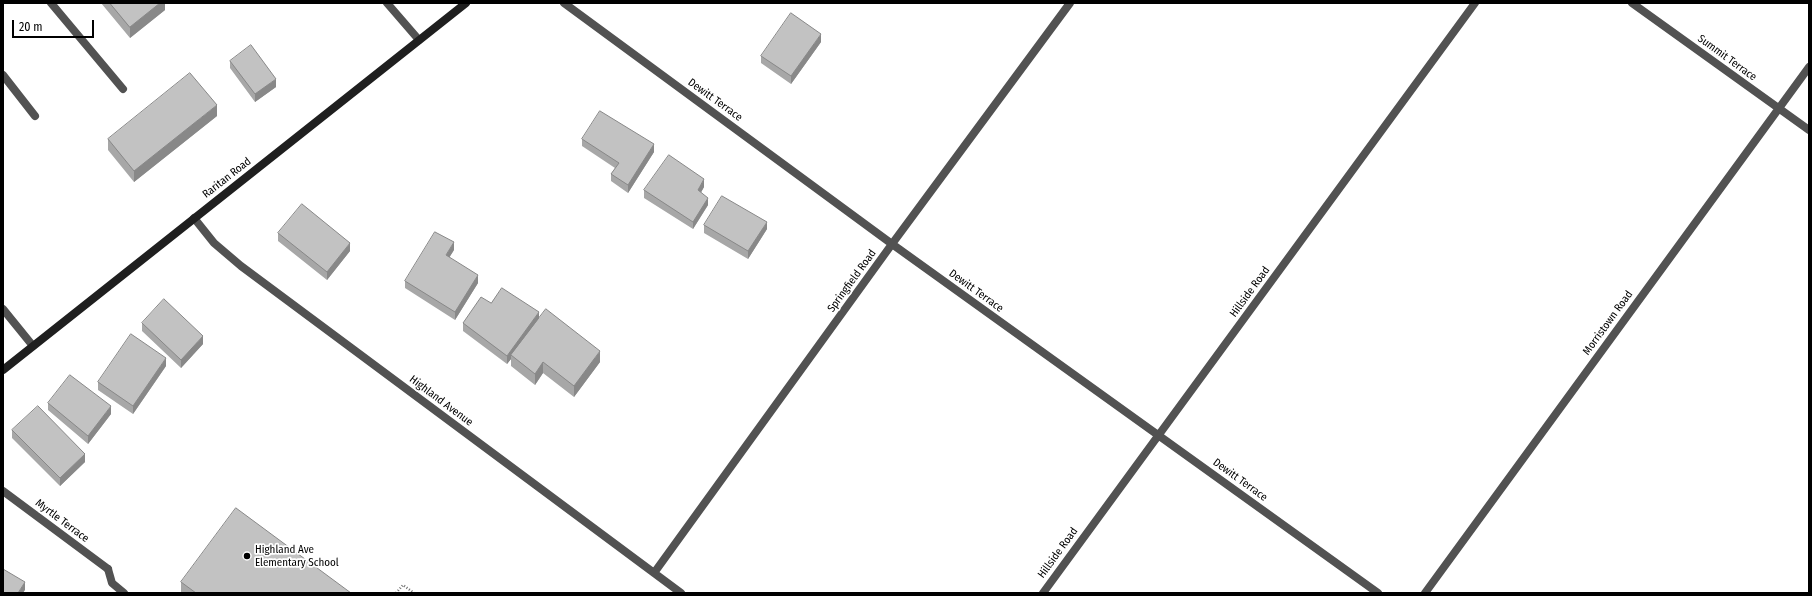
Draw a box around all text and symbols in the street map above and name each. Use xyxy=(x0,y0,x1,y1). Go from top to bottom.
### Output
scale bar xyxy=(14,12,96,38)
text: 20 m xyxy=(19,20,43,34)
street label: Summit Terrace xyxy=(1695,32,1759,84)
street label: Dewitt Terrace xyxy=(685,76,745,124)
street label: Raritan Road xyxy=(200,155,254,201)
street label: Springfield Road xyxy=(825,247,879,315)
street label: Hillside Road xyxy=(1227,264,1273,320)
street label: Dewitt Terrace xyxy=(946,267,1006,315)
street label: Morristown Road xyxy=(1580,288,1636,358)
street label: Highland Avenue xyxy=(407,373,475,429)
street label: Dewitt Terrace xyxy=(1210,456,1270,504)
street label: Myrtle Terrace xyxy=(33,497,91,545)
street label: Hillside Road xyxy=(1035,525,1081,581)
place label: Highland Ave Elementary School xyxy=(255,543,339,569)
marker: Highland Ave Elementary School xyxy=(242,551,252,561)

